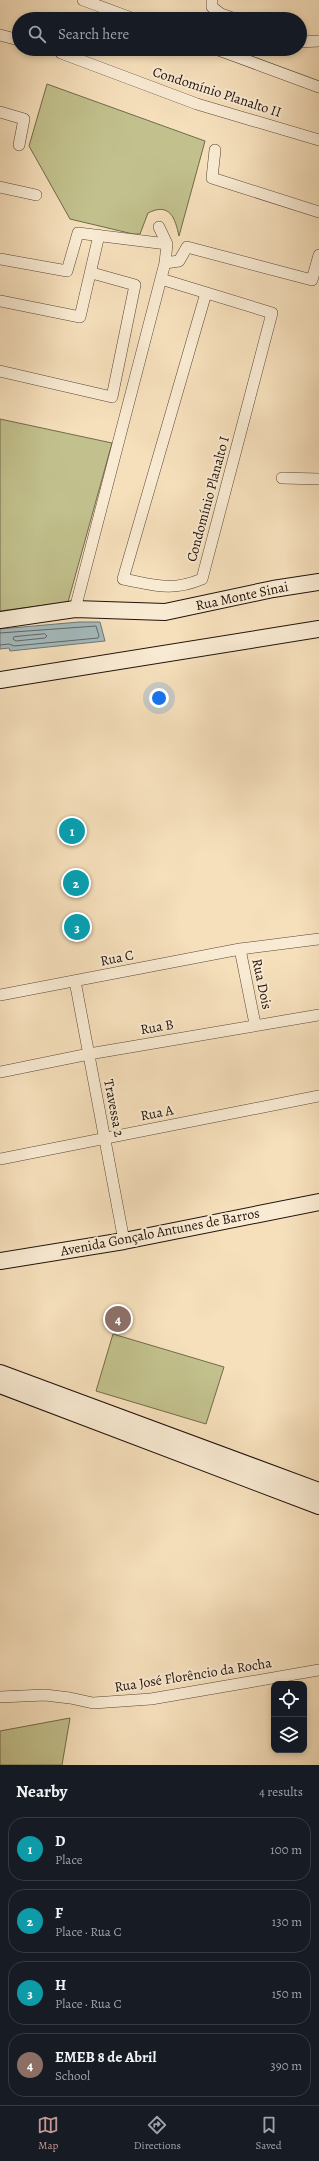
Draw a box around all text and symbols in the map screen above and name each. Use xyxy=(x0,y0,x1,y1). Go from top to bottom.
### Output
search box xyxy=(12,12,307,56)
icon: search xyxy=(26,23,48,45)
text: Search here xyxy=(58,24,129,44)
street label: Condomínio Planalto II xyxy=(150,62,284,122)
street label: Condomínio Planalto I xyxy=(182,434,234,564)
street label: Rua Monte Sinai xyxy=(194,577,290,615)
your location xyxy=(149,688,169,708)
pin: 1 xyxy=(59,816,85,846)
pin: 2 xyxy=(63,868,89,898)
pin: 3 xyxy=(64,912,90,942)
street label: Rua C xyxy=(99,945,136,971)
street label: Rua Dois xyxy=(247,957,277,1011)
street label: Rua B xyxy=(139,1015,175,1039)
street label: Travessa 2 xyxy=(99,1078,129,1139)
street label: Rua A xyxy=(139,1100,176,1125)
street label: Avenida Gonçalo Antunes de Barros xyxy=(58,1203,261,1261)
pin: 4 xyxy=(105,1304,131,1334)
street label: Rua José Florêncio da Rocha xyxy=(113,1653,273,1697)
map controls xyxy=(271,1681,307,1753)
button: locate xyxy=(271,1681,307,1717)
button: layers xyxy=(271,1717,307,1753)
text: Nearby xyxy=(16,1780,67,1803)
text: 4 results xyxy=(259,1783,303,1800)
text: D xyxy=(55,1831,65,1851)
text: 1 xyxy=(28,1841,32,1858)
text: 100 m xyxy=(270,1841,302,1858)
text: Place xyxy=(55,1851,83,1868)
text: F xyxy=(55,1903,63,1923)
text: 2 xyxy=(27,1913,33,1930)
text: 130 m xyxy=(272,1913,302,1930)
text: Place · Rua C xyxy=(55,1923,122,1940)
text: H xyxy=(55,1975,66,1995)
text: 3 xyxy=(27,1985,33,2002)
text: 150 m xyxy=(272,1985,302,2002)
text: Place · Rua C xyxy=(55,1995,122,2012)
text: EMEB 8 de Abril xyxy=(55,2047,156,2067)
text: 4 xyxy=(27,2057,33,2074)
text: 390 m xyxy=(270,2057,302,2074)
text: School xyxy=(55,2067,90,2084)
tab: Map xyxy=(37,2114,59,2153)
tab: Directions xyxy=(134,2114,181,2153)
tab: Saved xyxy=(256,2114,282,2153)

